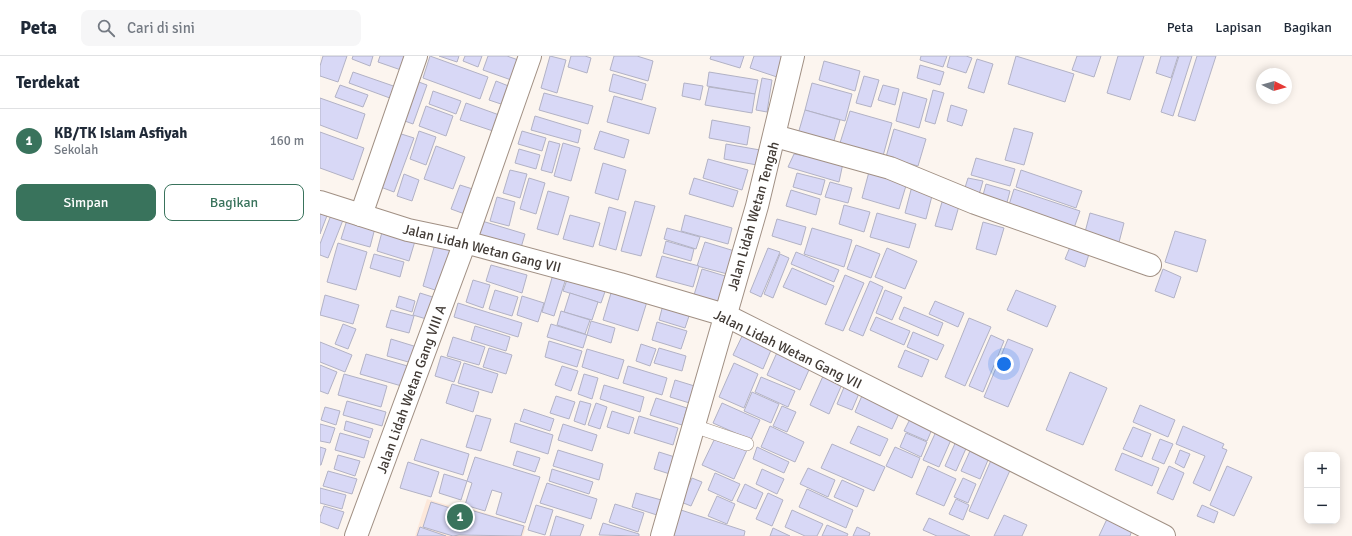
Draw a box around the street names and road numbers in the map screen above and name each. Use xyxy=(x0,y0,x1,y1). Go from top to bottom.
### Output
street label: Jalan Lidah Wetan Tengah xyxy=(724,139,783,293)
street label: Jalan Lidah Wetan Gang VII xyxy=(401,221,563,276)
street label: Jalan Lidah Wetan Gang VIII A xyxy=(373,302,450,476)
street label: Jalan Lidah Wetan Gang VII xyxy=(711,306,865,393)

